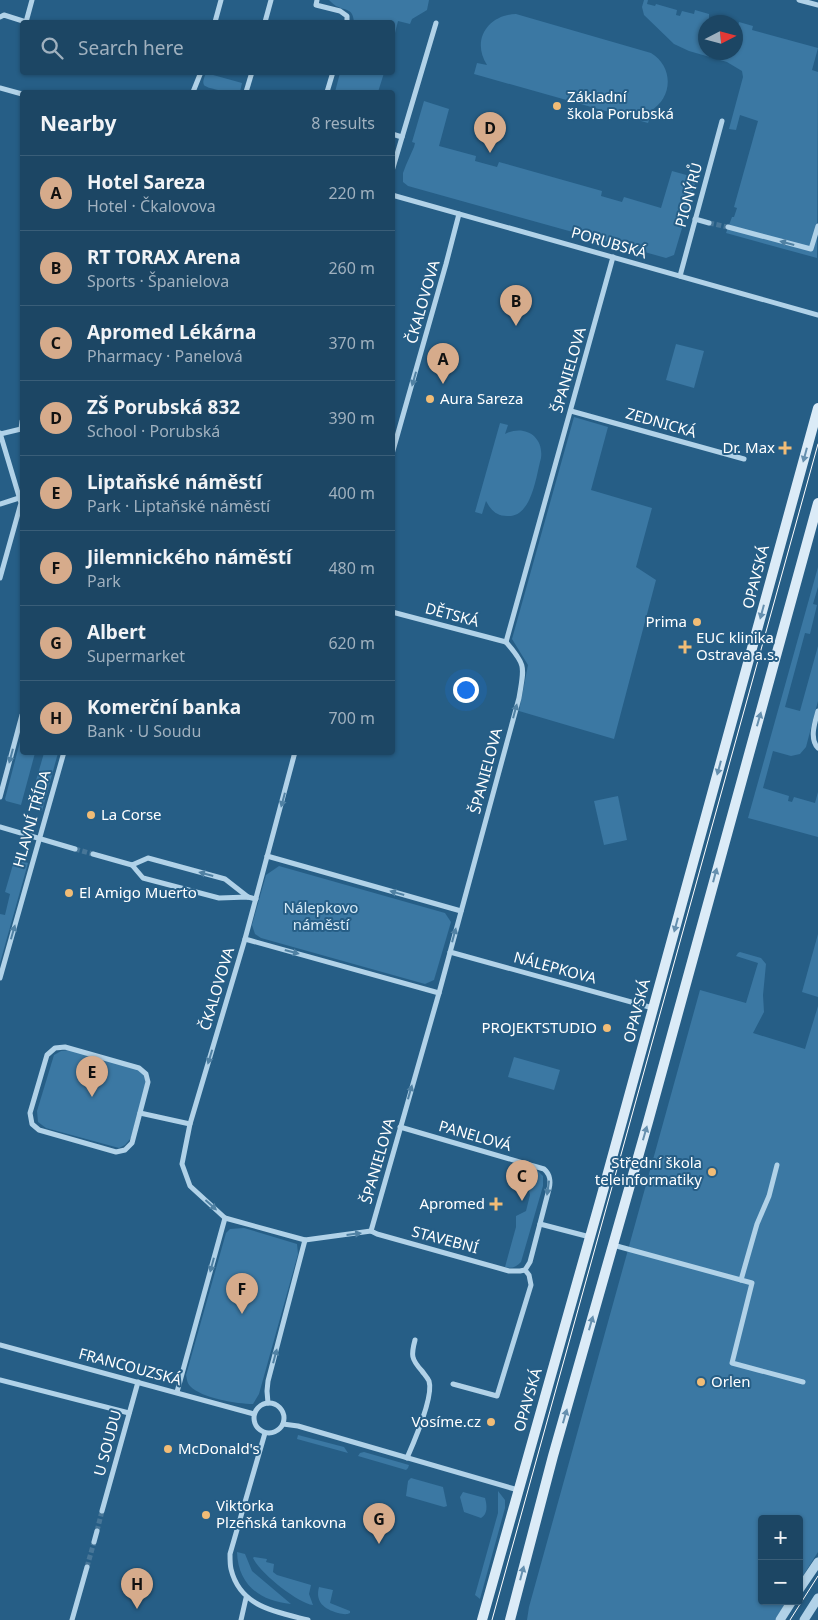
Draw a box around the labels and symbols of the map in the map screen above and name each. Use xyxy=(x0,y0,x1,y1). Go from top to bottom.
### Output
north arrow xyxy=(698,15,743,60)
place label: Základní škola Porubská xyxy=(567,86,674,123)
marker: Základní škola Porubská xyxy=(551,100,563,112)
pin: D xyxy=(474,112,506,153)
street label: PIONÝRŮ xyxy=(670,160,706,229)
street label: PORUBSKÁ xyxy=(569,222,650,263)
one-way arrow xyxy=(780,239,795,247)
street label: ČKALOVOVA xyxy=(401,257,444,346)
pin: B xyxy=(500,285,532,326)
street label: ŠPANIELOVA xyxy=(546,324,590,415)
pin: A xyxy=(427,343,459,384)
one-way arrow xyxy=(409,372,417,387)
place label: Aura Sareza xyxy=(440,388,523,408)
marker: Aura Sareza xyxy=(424,393,436,405)
street label: ZEDNICKÁ xyxy=(624,402,699,442)
place label: Dr. Max xyxy=(722,437,775,457)
marker: Dr. Max xyxy=(779,442,791,454)
one-way arrow xyxy=(801,448,809,463)
street label: OPAVSKÁ xyxy=(737,542,773,611)
street label: DĚTSKÁ xyxy=(423,597,482,631)
one-way arrow xyxy=(758,604,766,619)
place label: Prima xyxy=(645,611,687,631)
marker: Prima xyxy=(691,616,703,628)
place label: EUC klinika Ostrava a.s. xyxy=(696,627,778,664)
marker: EUC klinika Ostrava a.s. xyxy=(678,640,692,654)
your location xyxy=(453,677,479,703)
one-way arrow xyxy=(512,703,520,718)
one-way arrow xyxy=(755,711,763,726)
street label: ŠPANIELOVA xyxy=(464,725,506,816)
one-way arrow xyxy=(7,748,15,763)
one-way arrow xyxy=(714,761,722,776)
street label: HLAVNÍ TŘÍDA xyxy=(8,767,55,870)
one-way arrow xyxy=(278,792,286,807)
place label: La Corse xyxy=(101,804,162,824)
marker: La Corse xyxy=(85,809,97,821)
one-way arrow xyxy=(712,868,720,883)
one-way arrow xyxy=(198,870,213,878)
place label: El Amigo Muerto xyxy=(79,882,197,902)
marker: El Amigo Muerto xyxy=(63,887,75,899)
one-way arrow xyxy=(389,889,405,897)
park label: Nálepkovo náměstí xyxy=(284,897,358,934)
one-way arrow xyxy=(671,918,679,933)
one-way arrow xyxy=(9,924,17,939)
one-way arrow xyxy=(451,928,459,943)
street label: ČKALOVOVA xyxy=(194,944,238,1033)
street label: NÁLEPKOVA xyxy=(512,946,599,988)
one-way arrow xyxy=(284,948,299,956)
street label: OPAVSKÁ xyxy=(618,976,654,1045)
place label: PROJEKTSTUDIO xyxy=(482,1017,597,1037)
marker: PROJEKTSTUDIO xyxy=(601,1022,613,1034)
one-way arrow xyxy=(205,1050,213,1065)
pin: E xyxy=(76,1056,108,1097)
one-way arrow xyxy=(407,1084,415,1099)
street label: ŠPANIELOVA xyxy=(355,1115,399,1206)
street label: PANELOVÁ xyxy=(437,1115,514,1155)
one-way arrow xyxy=(641,1126,649,1141)
place label: Střední škola teleinformatiky xyxy=(595,1152,702,1189)
pin: C xyxy=(506,1160,538,1201)
marker: Střední škola teleinformatiky xyxy=(706,1166,718,1178)
one-way arrow xyxy=(544,1181,552,1197)
place label: Apromed xyxy=(420,1193,485,1213)
marker: Apromed xyxy=(489,1197,503,1211)
one-way arrow xyxy=(204,1199,216,1211)
street label: STAVEBNÍ xyxy=(410,1221,481,1258)
one-way arrow xyxy=(346,1229,362,1237)
one-way arrow xyxy=(208,1257,216,1272)
pin: F xyxy=(226,1273,258,1314)
one-way arrow xyxy=(588,1316,596,1331)
street label: FRANCOUZSKÁ xyxy=(77,1343,184,1389)
one-way arrow xyxy=(271,1348,279,1363)
street label: OPAVSKÁ xyxy=(508,1365,546,1434)
place label: Orlen xyxy=(711,1371,751,1391)
marker: Orlen xyxy=(695,1376,707,1388)
street label: U SOUDU xyxy=(89,1407,125,1478)
one-way arrow xyxy=(561,1408,569,1423)
place label: Vosíme.cz xyxy=(411,1411,481,1431)
marker: Vosíme.cz xyxy=(485,1416,497,1428)
place label: McDonald's xyxy=(178,1438,260,1458)
marker: McDonald's xyxy=(162,1443,174,1455)
place label: Viktorka Plzeňská tankovna xyxy=(216,1495,346,1532)
pin: G xyxy=(363,1503,395,1544)
marker: Viktorka Plzeňská tankovna xyxy=(200,1509,212,1521)
one-way arrow xyxy=(518,1565,526,1580)
pin: H xyxy=(121,1568,153,1609)

